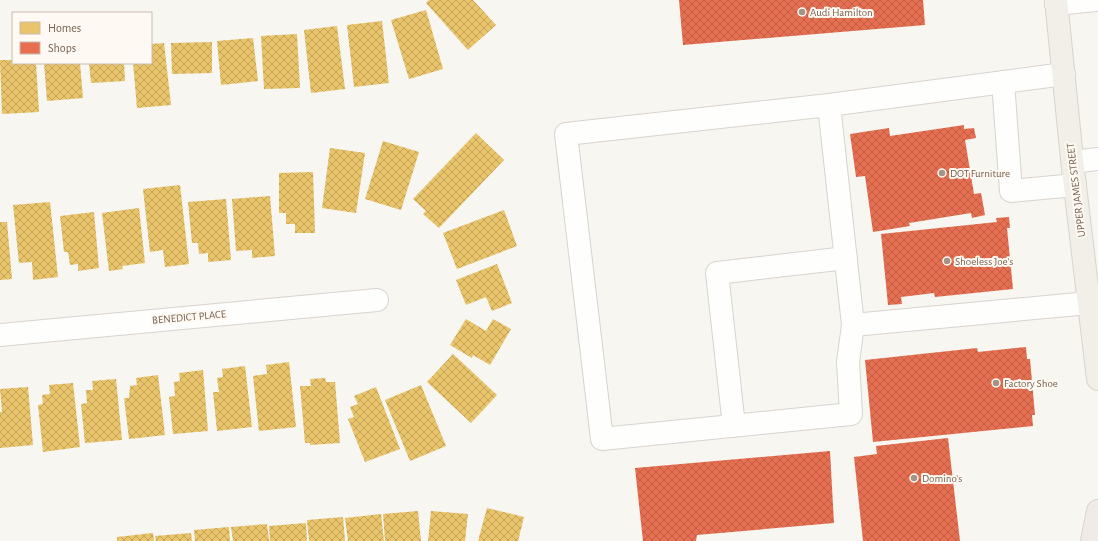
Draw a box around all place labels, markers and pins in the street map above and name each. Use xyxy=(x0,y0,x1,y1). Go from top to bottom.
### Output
marker: Audi Hamilton xyxy=(797,7,807,17)
place label: Audi Hamilton xyxy=(810,7,873,18)
marker: DOT Furniture xyxy=(937,168,947,178)
place label: DOT Furniture xyxy=(950,168,1010,179)
marker: Shoeless Joe's xyxy=(942,256,952,266)
place label: Shoeless Joe's xyxy=(955,256,1013,267)
marker: Factory Shoe xyxy=(991,378,1001,388)
place label: Factory Shoe xyxy=(1004,378,1058,389)
marker: Domino's xyxy=(909,473,919,483)
place label: Domino's xyxy=(922,473,962,484)

